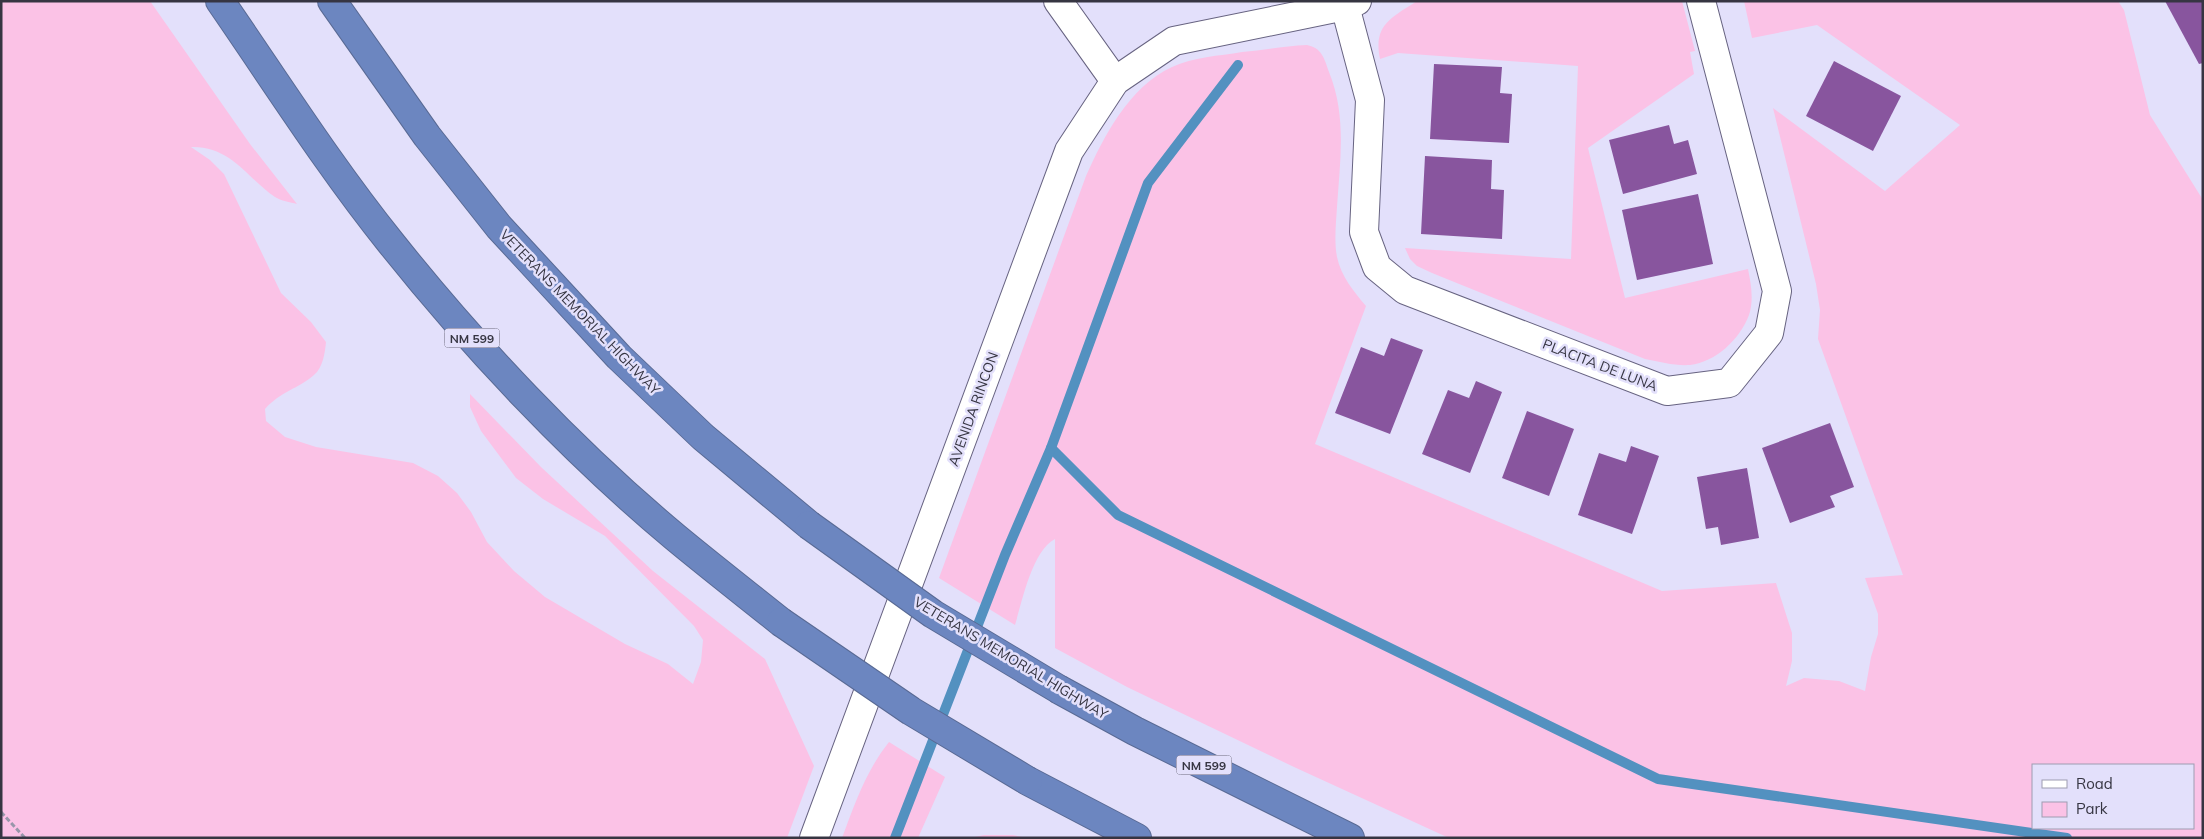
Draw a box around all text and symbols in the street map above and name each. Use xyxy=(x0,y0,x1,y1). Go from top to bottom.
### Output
street label: VETERANS MEMORIAL HIGHWAY xyxy=(496,226,664,399)
road number: NM 599 xyxy=(444,328,500,348)
street label: PLACITA DE LUNA xyxy=(1540,335,1661,395)
street label: AVENIDA RINCON xyxy=(944,349,1002,469)
street label: VETERANS MEMORIAL HIGHWAY xyxy=(911,593,1112,723)
road number: NM 599 xyxy=(1176,756,1232,774)
legend xyxy=(2032,764,2194,829)
text: Road xyxy=(2076,774,2113,793)
text: Park xyxy=(2076,799,2108,818)

